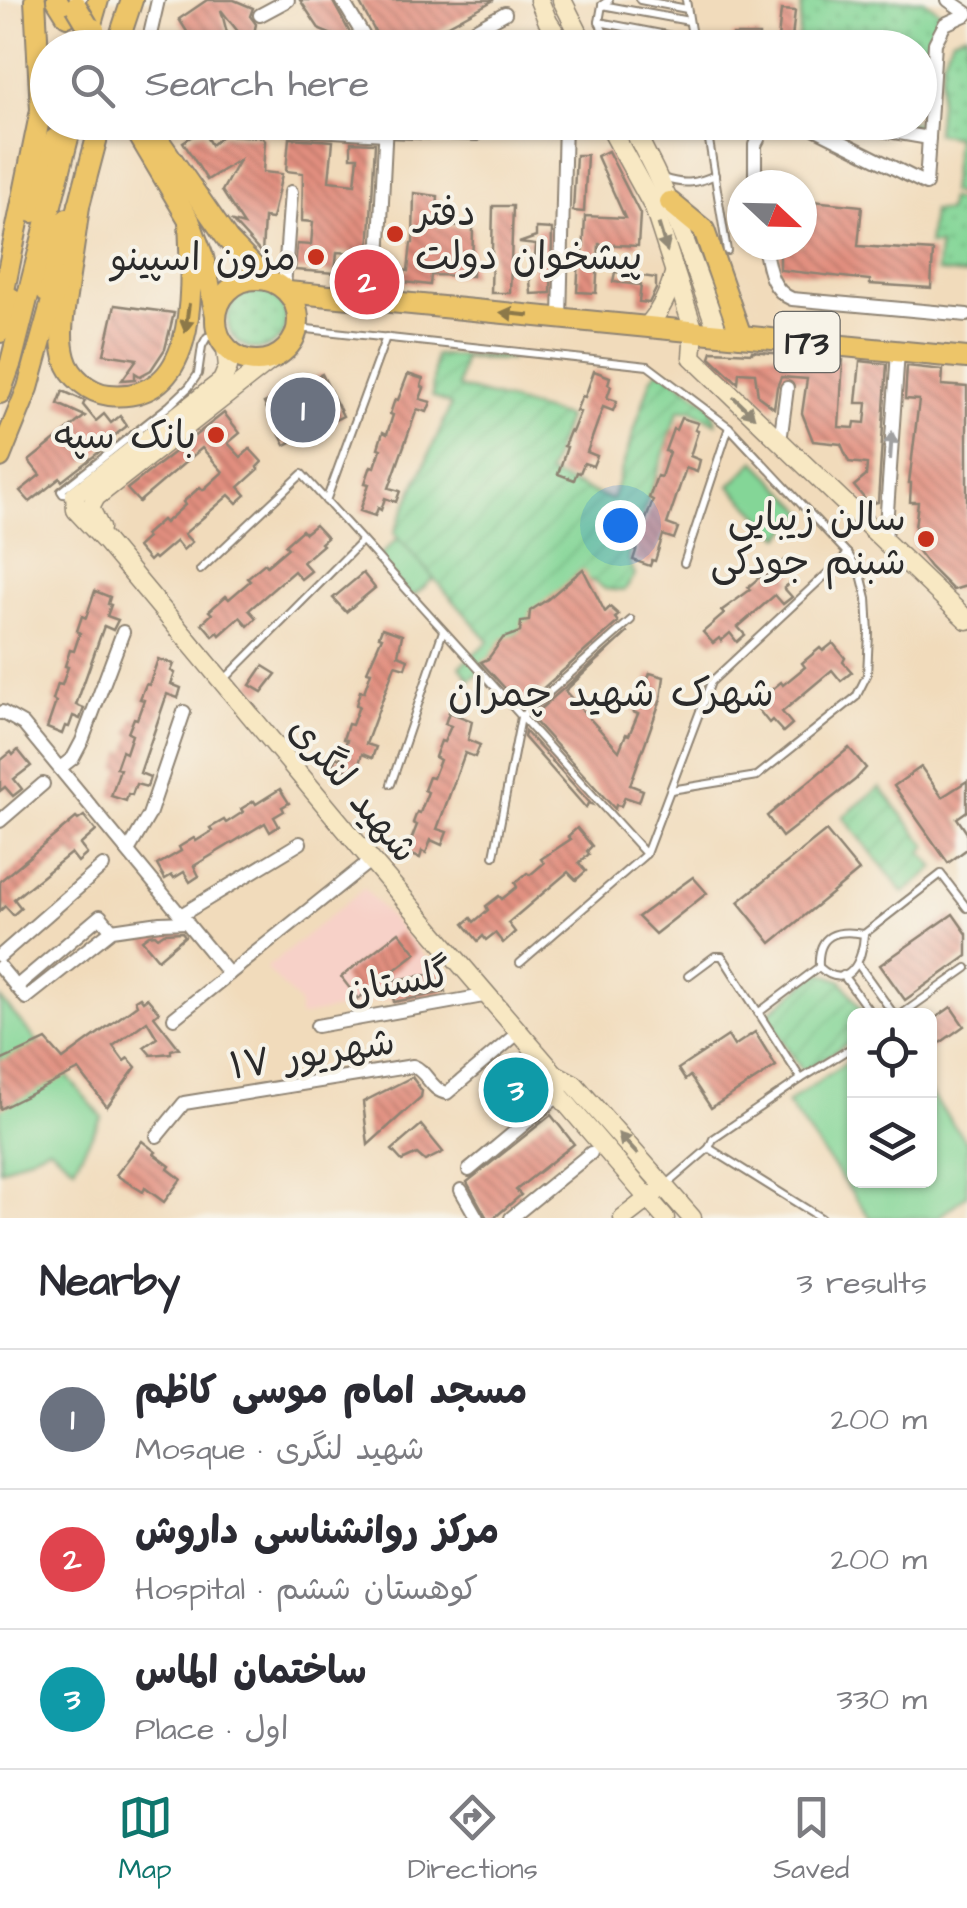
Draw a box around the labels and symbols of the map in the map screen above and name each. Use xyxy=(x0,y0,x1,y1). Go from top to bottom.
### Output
north arrow xyxy=(727,170,817,260)
place label: دفتر پیشخوان دولت xyxy=(412,188,642,284)
marker: دفتر پیشخوان دولت xyxy=(384,223,406,245)
one-way arrow xyxy=(656,223,671,254)
place label: مزون اسپینو xyxy=(108,233,296,285)
pin: 2 xyxy=(334,244,400,320)
marker: مزون اسپینو xyxy=(305,246,327,268)
one-way arrow xyxy=(179,302,195,334)
one-way arrow xyxy=(498,306,530,322)
road number: 173 xyxy=(774,312,840,372)
pin: 1 xyxy=(270,372,336,448)
one-way arrow xyxy=(731,394,755,418)
place label: بانک سپه xyxy=(54,411,196,463)
marker: بانک سپه xyxy=(205,424,227,446)
one-way arrow xyxy=(884,430,900,462)
place label: سالن زیبایی شبنم جودکی xyxy=(711,493,906,590)
your location xyxy=(595,500,646,551)
marker: سالن زیبایی شبنم جودکی xyxy=(915,528,937,550)
district label: شهرک شهید چمران xyxy=(448,667,774,722)
street label: شهید لنگری xyxy=(276,706,429,875)
street label: گلستان xyxy=(341,948,455,1018)
street label: ۱۷ شهریور xyxy=(226,1016,399,1094)
pin: 3 xyxy=(484,1052,548,1128)
one-way arrow xyxy=(617,1132,640,1156)

